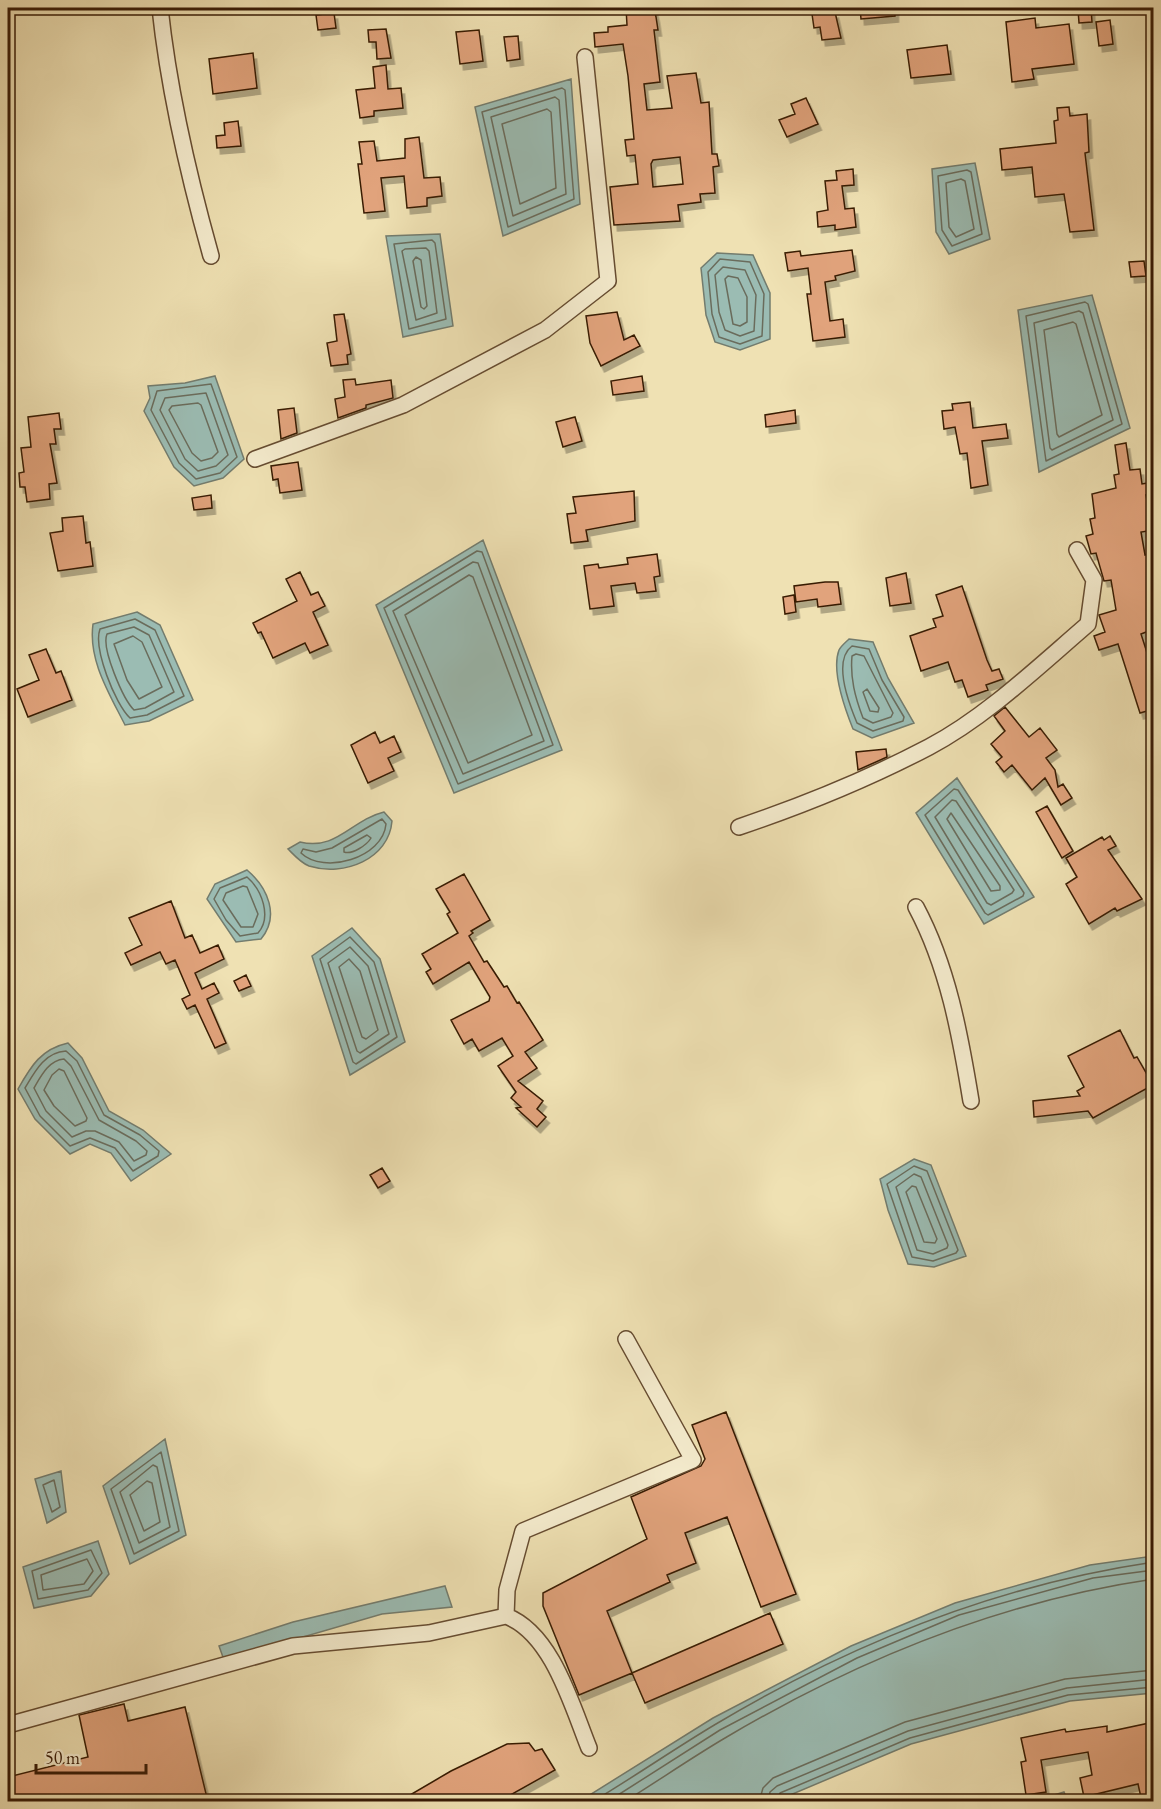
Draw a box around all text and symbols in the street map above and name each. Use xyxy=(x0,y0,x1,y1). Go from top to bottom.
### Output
scale bar xyxy=(36,1737,146,1775)
text: 50 m xyxy=(45,1746,80,1769)

